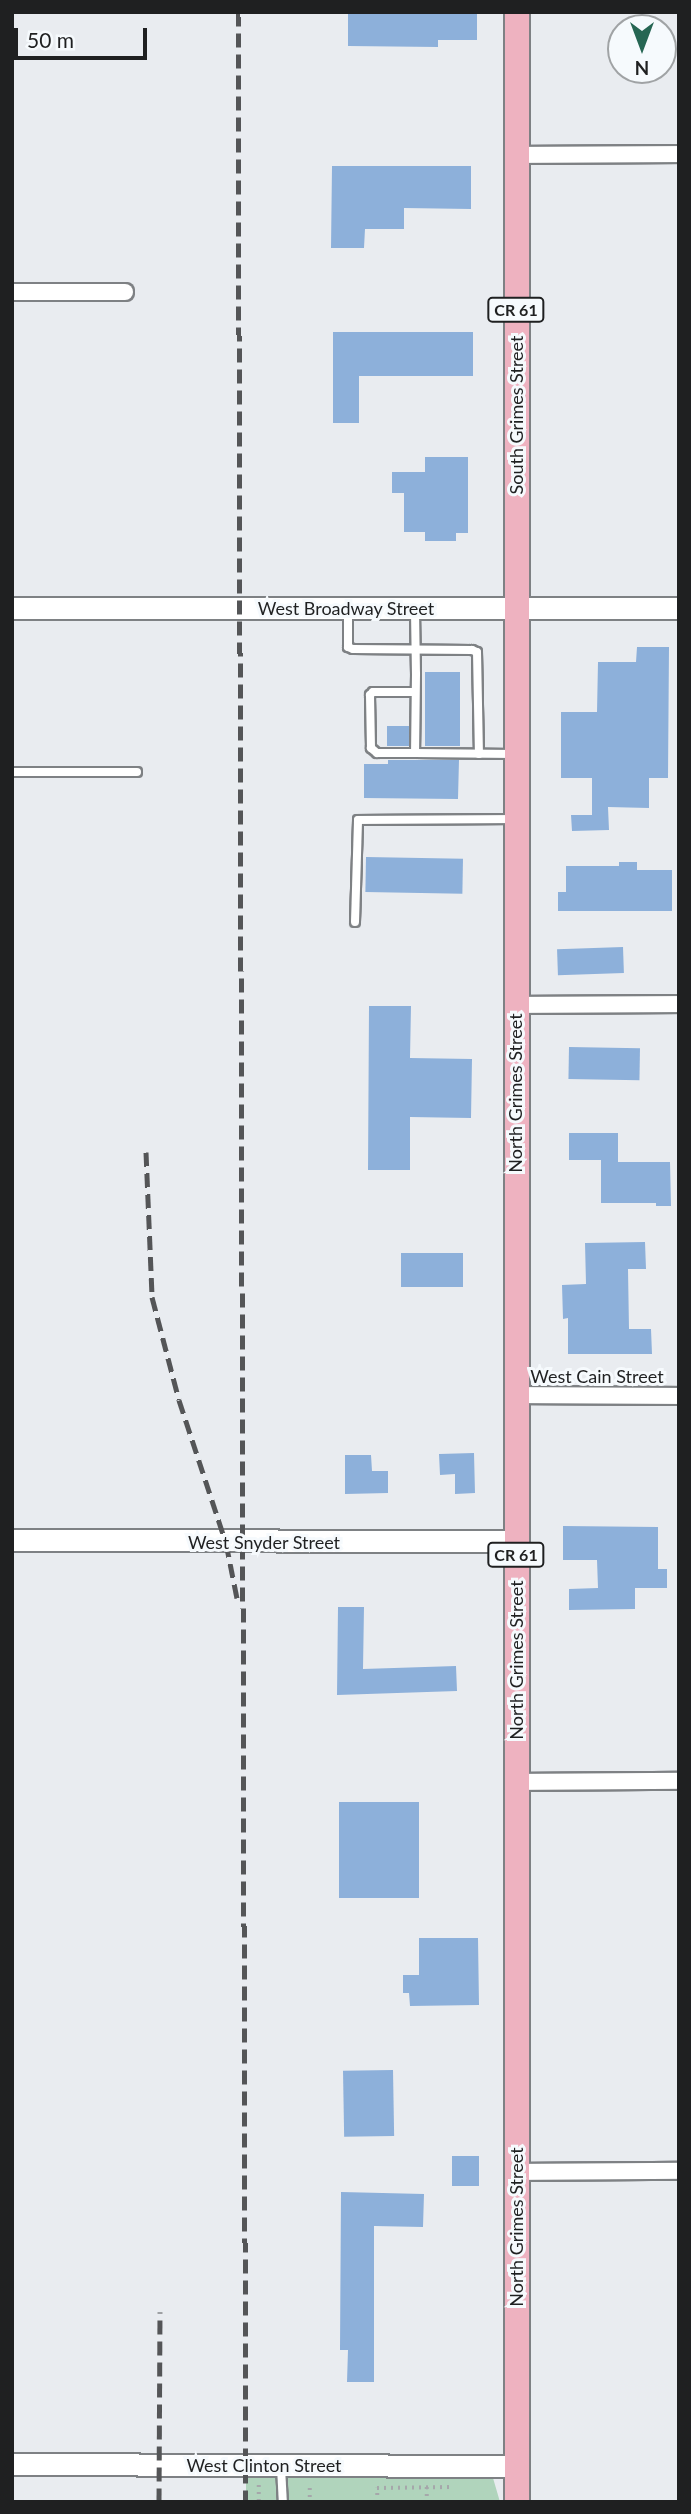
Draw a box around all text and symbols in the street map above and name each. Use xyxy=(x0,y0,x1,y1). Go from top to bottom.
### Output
scale bar xyxy=(18,14,150,58)
north arrow xyxy=(607,14,677,84)
text: 50 m xyxy=(27,27,74,52)
text: N xyxy=(635,57,649,80)
road number: CR 61 xyxy=(486,298,546,322)
street label: South Grimes Street xyxy=(505,335,527,495)
street label: West Broadway Street xyxy=(258,597,434,619)
street label: North Grimes Street xyxy=(504,1013,526,1173)
street label: West Cain Street xyxy=(530,1365,664,1387)
street label: West Snyder Street xyxy=(188,1531,340,1553)
road number: CR 61 xyxy=(486,1542,546,1568)
street label: North Grimes Street xyxy=(505,1580,527,1740)
street label: North Grimes Street xyxy=(505,2147,527,2307)
street label: West Clinton Street xyxy=(186,2454,342,2476)

